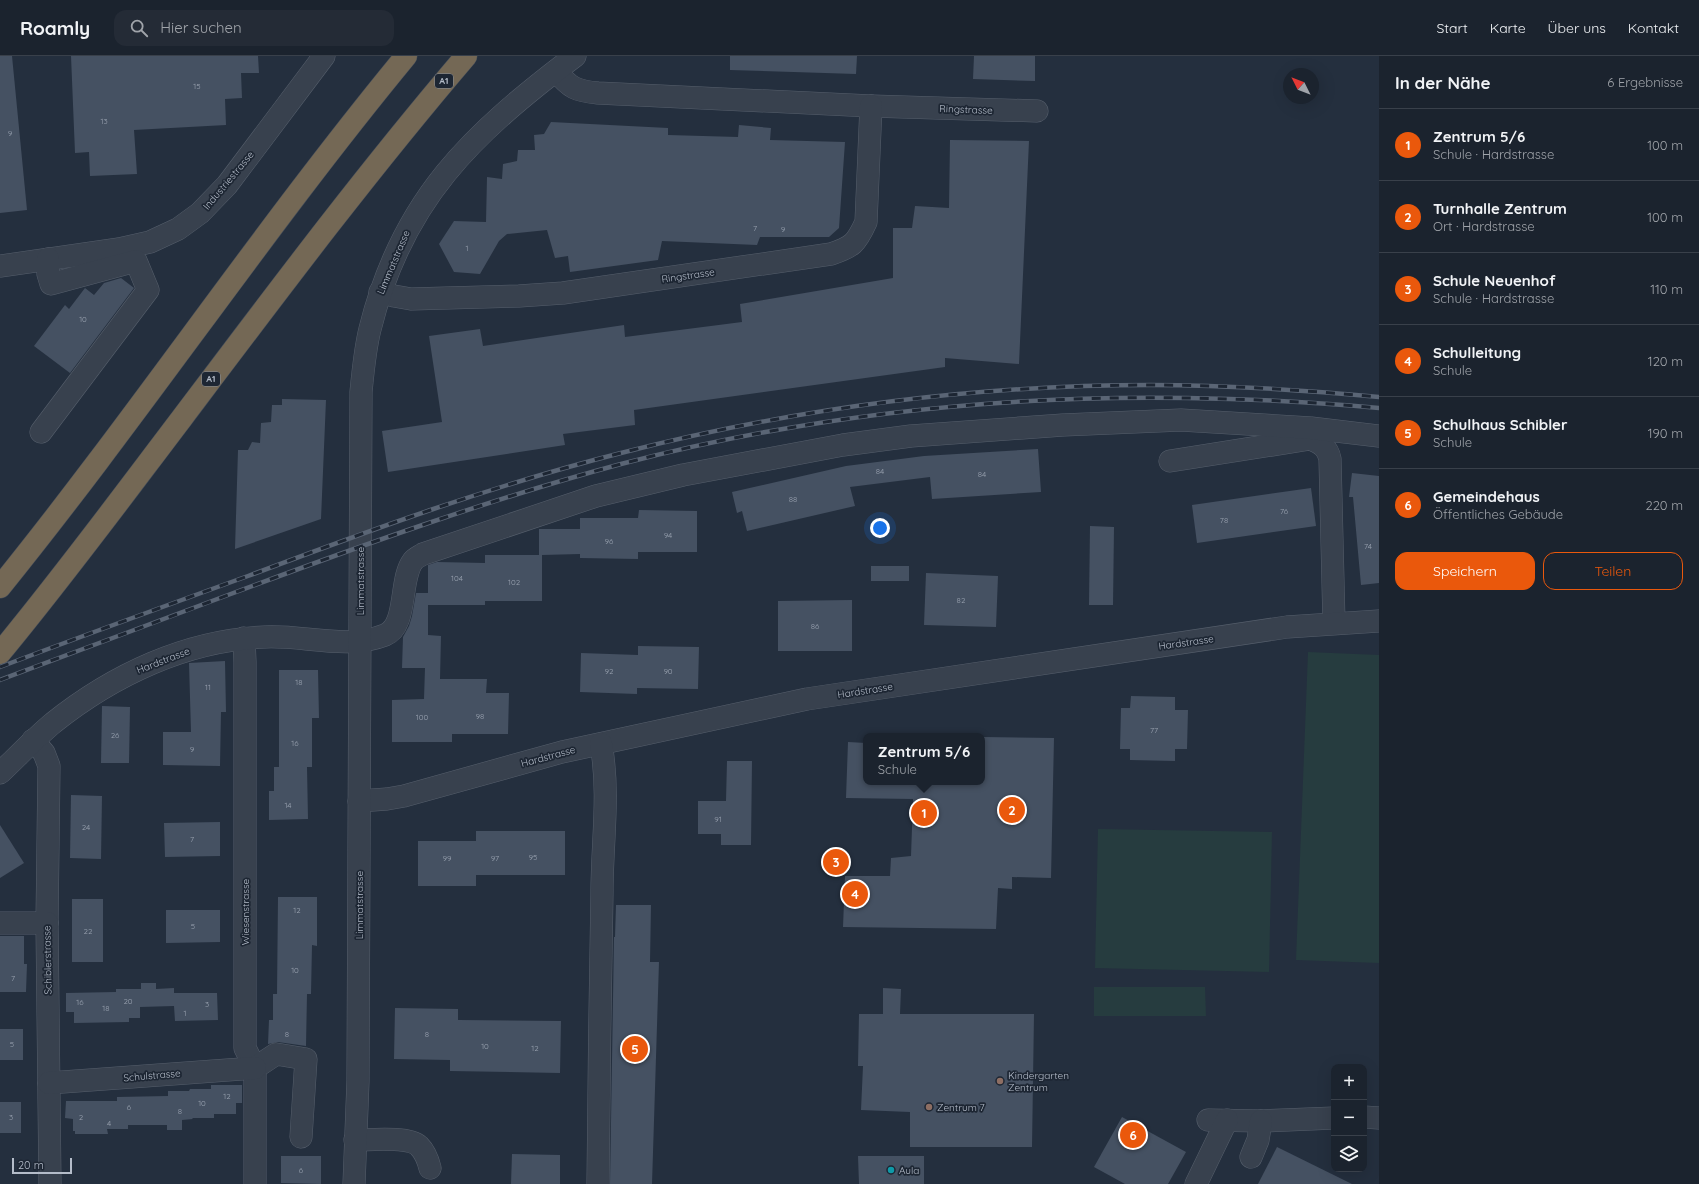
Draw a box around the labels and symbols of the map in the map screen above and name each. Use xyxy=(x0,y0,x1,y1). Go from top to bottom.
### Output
north arrow xyxy=(1283,68,1319,104)
road number: A1 xyxy=(435,74,453,88)
house number: 15 xyxy=(193,81,201,91)
street label: Ringstrasse xyxy=(939,102,993,117)
house number: 13 xyxy=(100,116,108,126)
house number: 9 xyxy=(8,128,13,138)
street label: Industriestrasse xyxy=(200,148,257,212)
house number: 7 xyxy=(753,223,757,233)
house number: 9 xyxy=(781,224,786,234)
street label: Limmatstrasse xyxy=(374,228,413,296)
house number: 1 xyxy=(466,243,469,253)
street label: Ringstrasse xyxy=(661,265,716,286)
house number: 10 xyxy=(79,314,87,324)
road number: A1 xyxy=(202,372,220,386)
house number: 84 xyxy=(876,466,884,476)
house number: 84 xyxy=(978,469,986,479)
house number: 88 xyxy=(789,494,797,504)
house number: 76 xyxy=(1280,506,1289,516)
house number: 78 xyxy=(1220,515,1228,525)
your location xyxy=(870,518,890,538)
house number: 94 xyxy=(664,530,672,540)
house number: 96 xyxy=(605,536,614,546)
house number: 74 xyxy=(1364,541,1372,551)
street label: Limmatstrasse xyxy=(354,547,367,615)
house number: 104 xyxy=(451,573,463,583)
house number: 102 xyxy=(508,577,521,587)
house number: 82 xyxy=(957,595,966,605)
house number: 86 xyxy=(811,621,820,631)
street label: Hardstrasse xyxy=(1158,632,1215,653)
street label: Hardstrasse xyxy=(135,644,192,677)
house number: 92 xyxy=(605,666,614,676)
house number: 90 xyxy=(663,666,673,676)
house number: 18 xyxy=(295,677,303,687)
street label: Hardstrasse xyxy=(836,680,894,701)
house number: 11 xyxy=(205,682,211,692)
house number: 98 xyxy=(476,711,484,721)
house number: 100 xyxy=(416,712,428,722)
house number: 77 xyxy=(1150,725,1158,735)
house number: 26 xyxy=(111,730,120,740)
house number: 16 xyxy=(291,738,299,748)
street label: Hardstrasse xyxy=(519,743,577,770)
house number: 9 xyxy=(190,744,195,754)
pin: 2 xyxy=(999,795,1025,825)
pin: 1 xyxy=(911,798,937,828)
house number: 14 xyxy=(284,800,292,810)
house number: 91 xyxy=(714,814,722,824)
house number: 24 xyxy=(82,822,90,832)
house number: 7 xyxy=(190,834,194,844)
pin: 3 xyxy=(823,847,849,877)
house number: 95 xyxy=(529,852,537,862)
house number: 99 xyxy=(443,853,452,863)
house number: 97 xyxy=(491,853,499,863)
street label: Limmatstrasse xyxy=(353,871,366,939)
street label: Wiesenstrasse xyxy=(239,878,252,945)
pin: 4 xyxy=(842,879,868,909)
house number: 12 xyxy=(293,905,301,915)
house number: 5 xyxy=(191,921,195,931)
street label: Schiblerstrasse xyxy=(40,925,55,995)
house number: 22 xyxy=(84,926,93,936)
house number: 10 xyxy=(291,965,299,975)
house number: 7 xyxy=(11,973,15,983)
house number: 20 xyxy=(123,996,133,1006)
house number: 16 xyxy=(76,997,84,1007)
house number: 3 xyxy=(205,999,209,1009)
house number: 18 xyxy=(102,1003,110,1013)
house number: 1 xyxy=(184,1008,187,1018)
house number: 8 xyxy=(285,1029,289,1039)
house number: 8 xyxy=(425,1029,429,1039)
pin: 5 xyxy=(622,1034,648,1064)
house number: 5 xyxy=(10,1039,14,1049)
house number: 10 xyxy=(481,1041,489,1051)
house number: 12 xyxy=(531,1043,539,1053)
street label: Schulstrasse xyxy=(123,1066,182,1084)
place label: Kindergarten Zentrum xyxy=(1008,1069,1069,1094)
marker: Kindergarten Zentrum xyxy=(995,1076,1005,1086)
house number: 12 xyxy=(223,1091,231,1101)
house number: 10 xyxy=(198,1098,206,1108)
place label: Zentrum 7 xyxy=(937,1101,985,1114)
house number: 6 xyxy=(127,1102,132,1112)
marker: Zentrum 7 xyxy=(924,1102,934,1112)
house number: 8 xyxy=(178,1106,182,1116)
house number: 3 xyxy=(9,1112,13,1122)
house number: 2 xyxy=(79,1112,84,1122)
house number: 4 xyxy=(107,1118,111,1128)
pin: 6 xyxy=(1120,1120,1146,1150)
scale bar xyxy=(12,1156,72,1175)
place label: Aula xyxy=(899,1164,919,1177)
house number: 6 xyxy=(299,1165,304,1175)
marker: Aula xyxy=(886,1165,896,1175)

